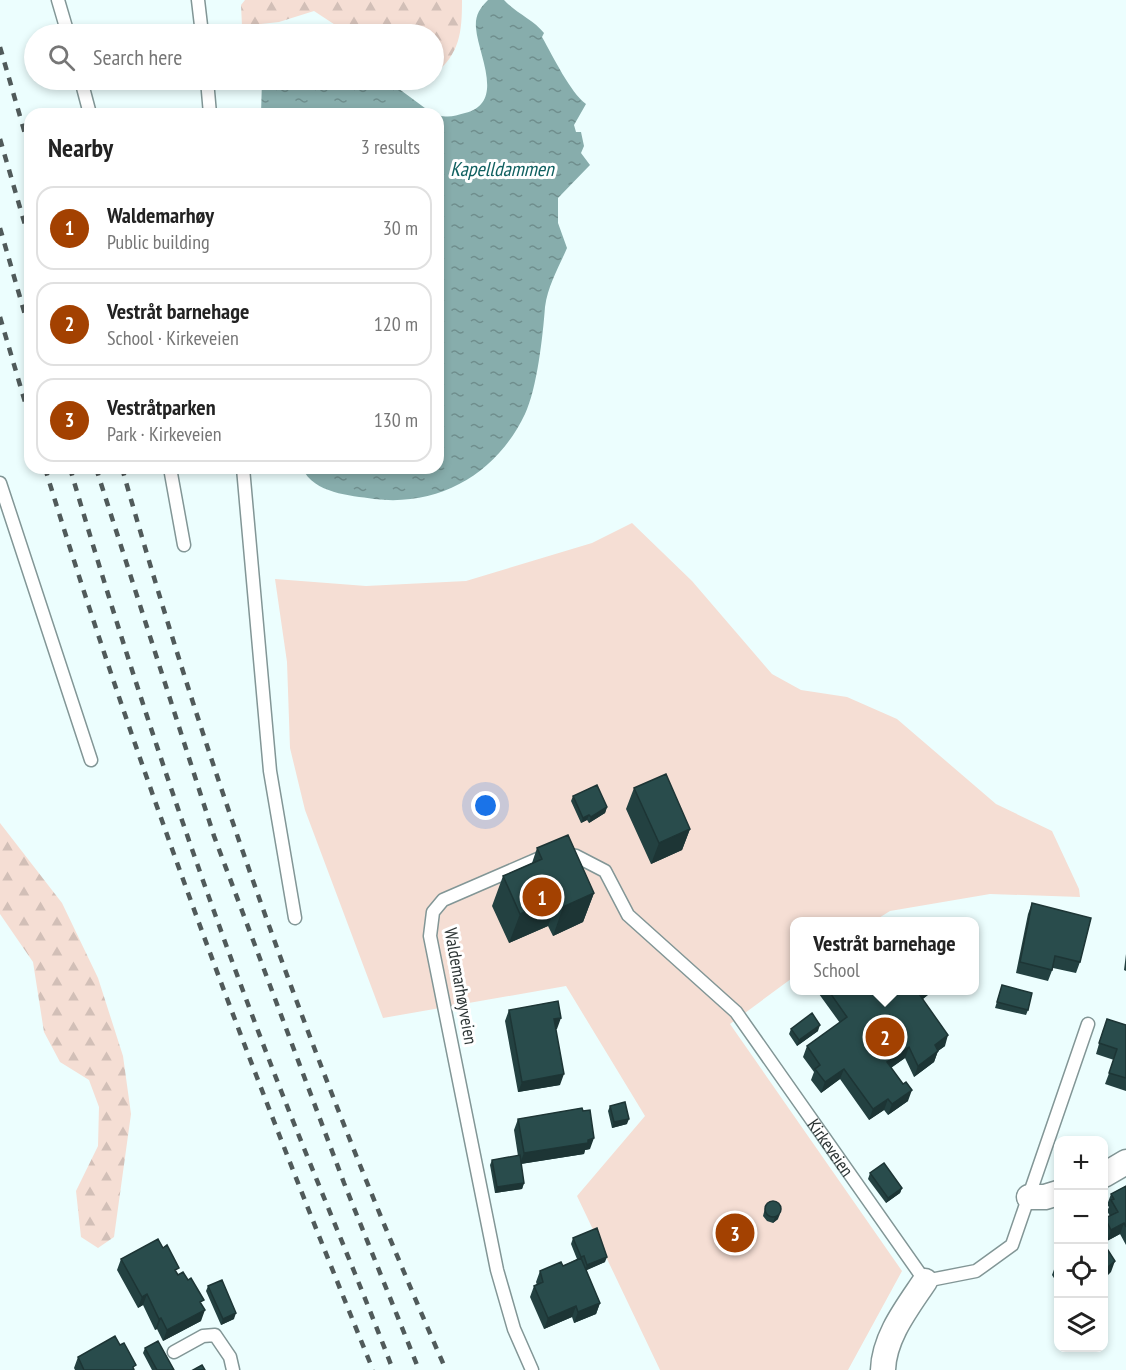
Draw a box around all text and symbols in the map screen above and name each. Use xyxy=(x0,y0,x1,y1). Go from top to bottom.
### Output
search box xyxy=(24,24,444,90)
icon: search xyxy=(45,41,78,74)
text: Search here xyxy=(93,43,182,71)
text: Nearby xyxy=(48,131,113,164)
text: 3 results xyxy=(361,134,420,160)
water label: Kapelldammen xyxy=(450,156,555,182)
text: Waldemarhøy xyxy=(107,201,214,229)
text: 1 xyxy=(65,215,74,241)
text: 30 m xyxy=(383,215,418,241)
text: Public building xyxy=(107,229,210,255)
text: Vestråt barnehage xyxy=(107,297,249,325)
text: 2 xyxy=(65,311,74,337)
text: 120 m xyxy=(374,311,418,337)
text: School · Kirkeveien xyxy=(107,325,239,351)
text: Vestråtparken xyxy=(107,393,216,421)
text: 3 xyxy=(65,407,74,433)
text: 130 m xyxy=(374,407,418,433)
text: Park · Kirkeveien xyxy=(107,421,222,447)
your location xyxy=(471,791,500,820)
pin: 1 xyxy=(522,874,562,920)
popup xyxy=(790,917,979,995)
street label: Waldemarhøyveien xyxy=(439,926,483,1046)
text: Vestråt barnehage xyxy=(813,929,956,957)
text: School xyxy=(813,957,860,983)
pin: 2 xyxy=(866,1014,904,1060)
street label: Kirkeveien xyxy=(803,1114,859,1181)
map controls xyxy=(1054,1136,1108,1352)
button: + xyxy=(1054,1136,1108,1190)
button: − xyxy=(1054,1190,1108,1244)
pin: 3 xyxy=(716,1210,754,1256)
button: locate xyxy=(1054,1244,1108,1298)
button: layers xyxy=(1054,1298,1108,1352)

